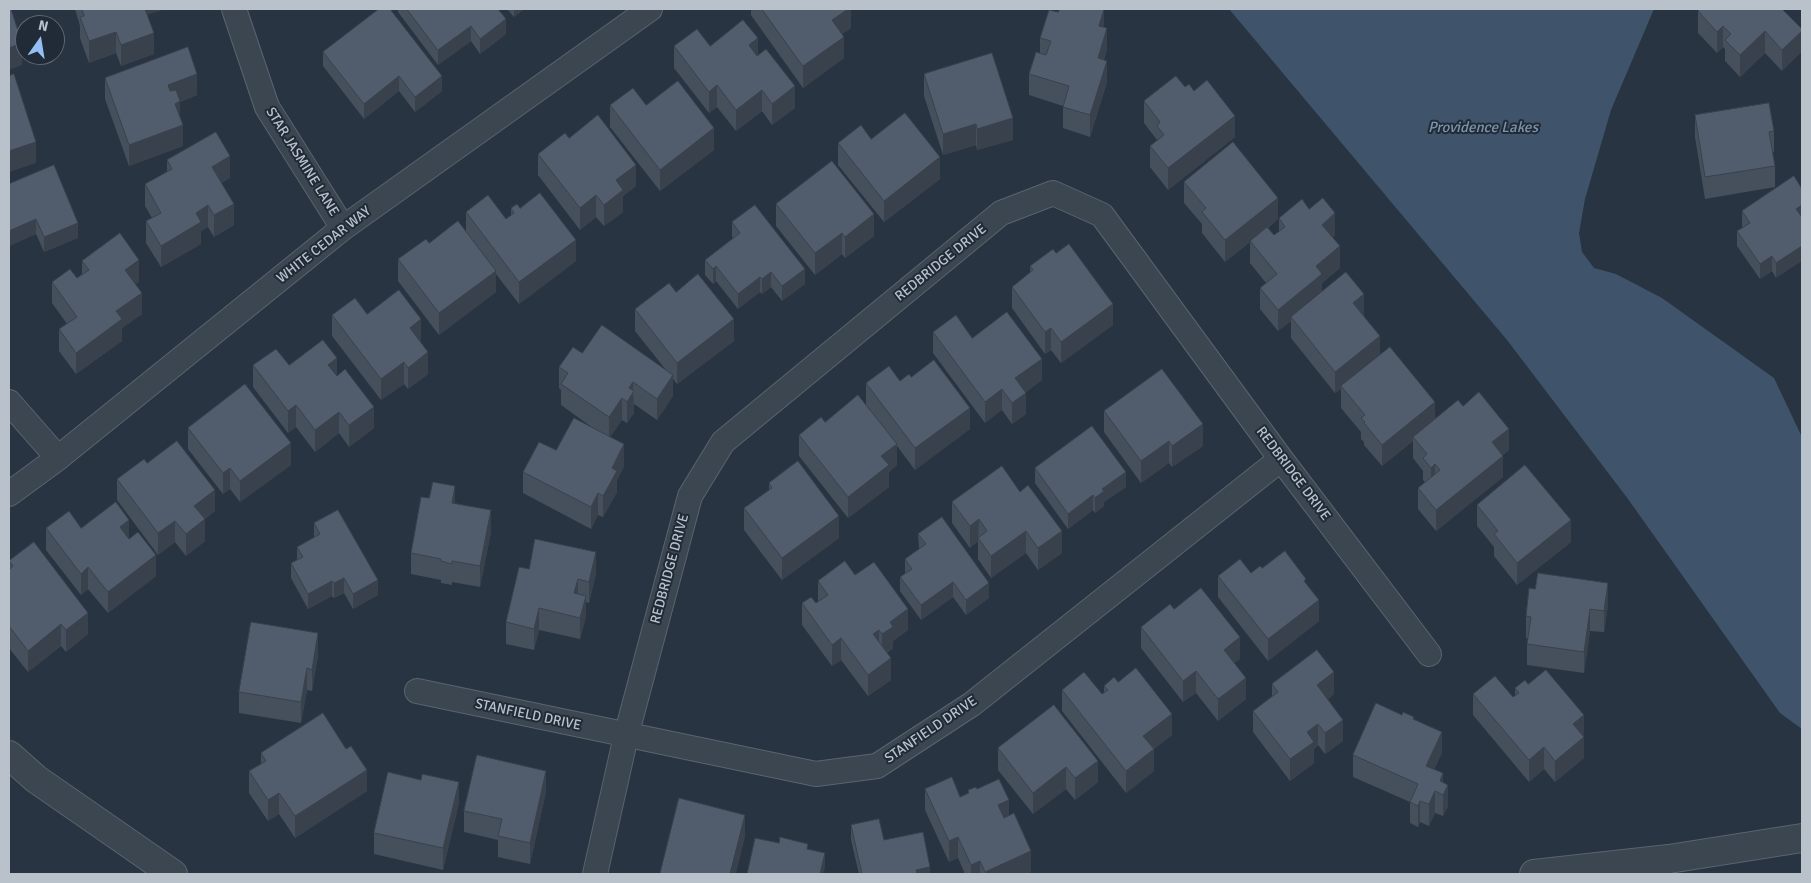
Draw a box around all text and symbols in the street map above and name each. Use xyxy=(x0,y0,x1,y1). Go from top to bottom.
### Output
north arrow xyxy=(15,15,65,65)
text: N xyxy=(37,16,50,35)
street label: STAR JASMINE LANE xyxy=(262,105,342,219)
water label: Providence Lakes xyxy=(1428,119,1538,137)
street label: WHITE CEDAR WAY xyxy=(273,203,375,287)
street label: REDBRIDGE DRIVE xyxy=(892,221,990,305)
street label: REDBRIDGE DRIVE xyxy=(1252,424,1334,524)
street label: REDBRIDGE DRIVE xyxy=(647,512,693,626)
street label: STANFIELD DRIVE xyxy=(882,693,980,767)
street label: STANFIELD DRIVE xyxy=(474,696,582,734)

